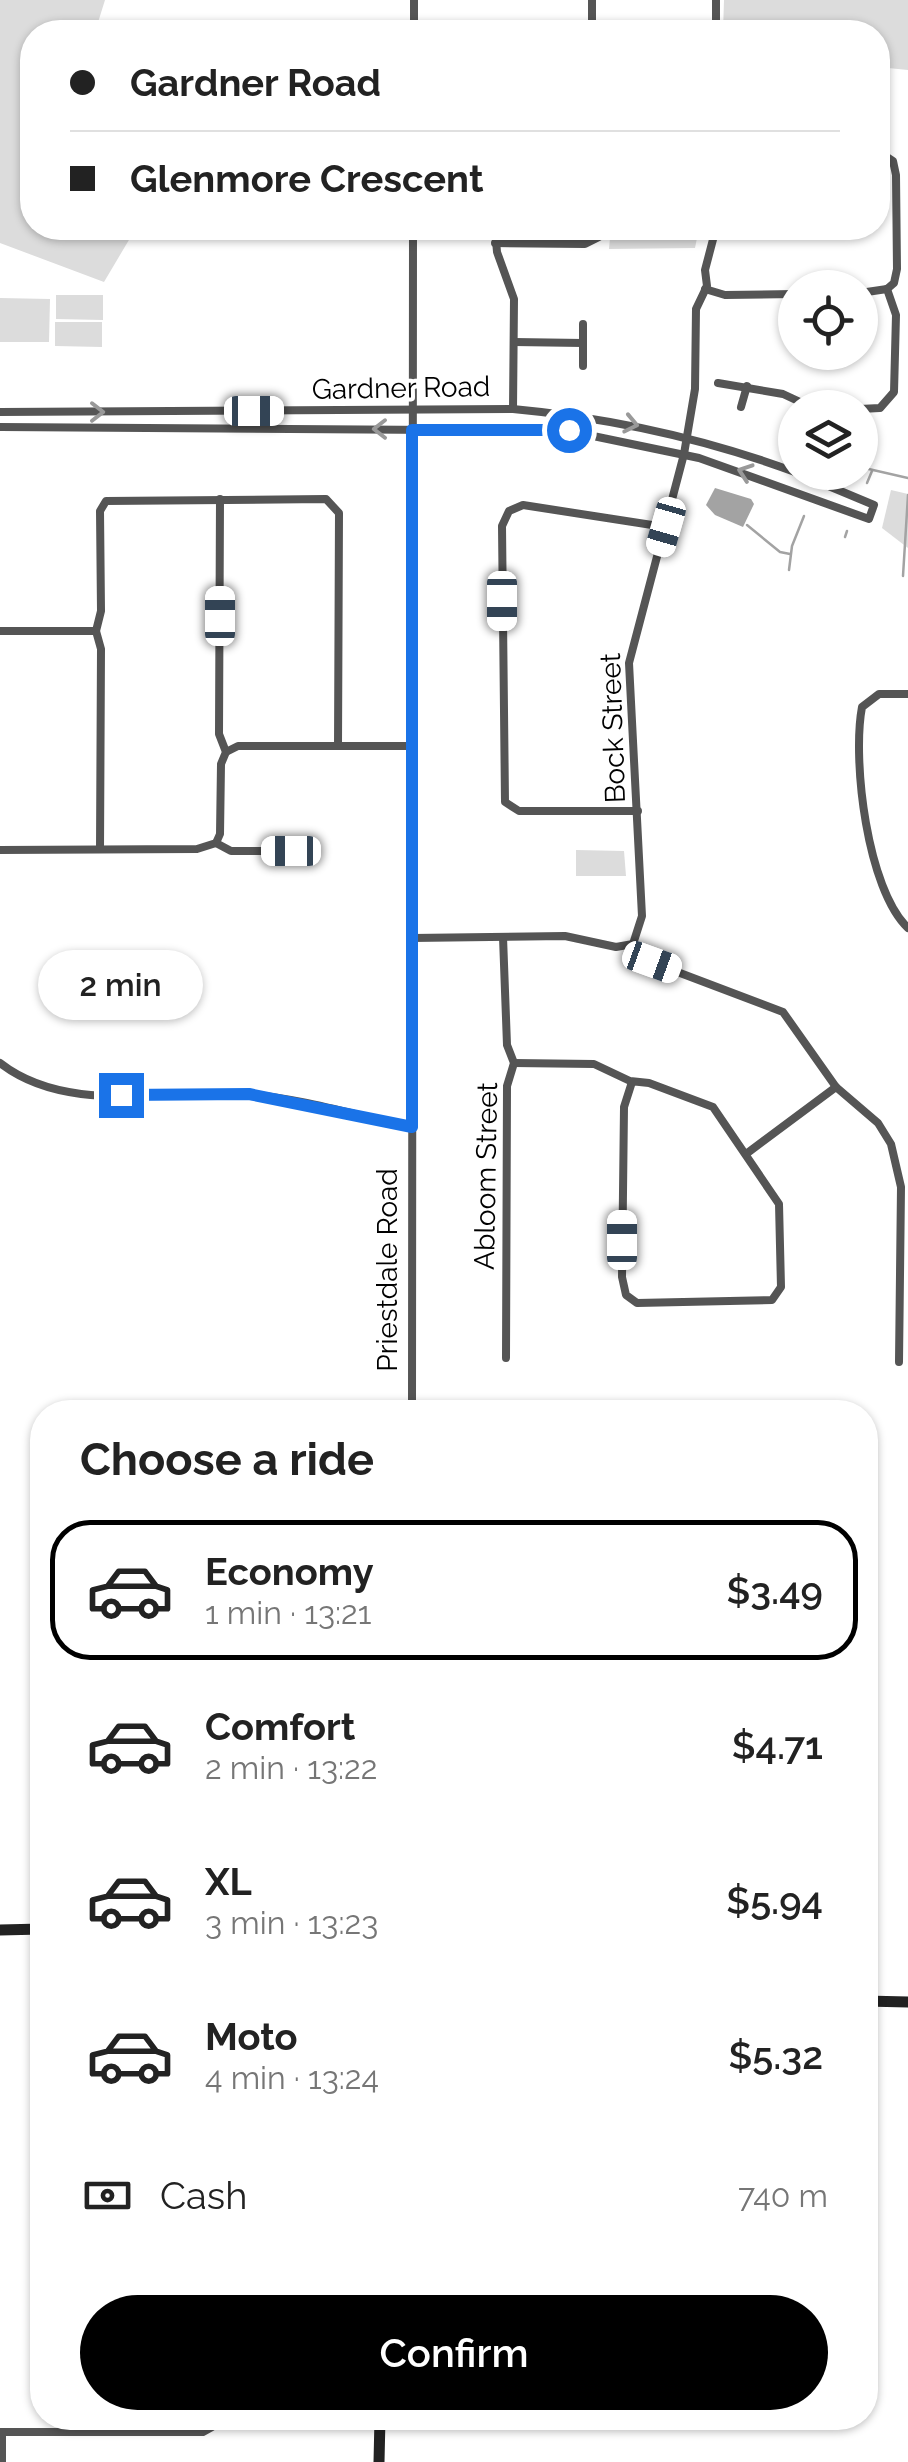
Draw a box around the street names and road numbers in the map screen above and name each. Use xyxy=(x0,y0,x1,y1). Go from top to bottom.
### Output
street label: Gardner Road xyxy=(312,370,490,406)
street label: Bock Street xyxy=(594,652,632,804)
street label: Abloom Street xyxy=(468,1081,504,1270)
street label: Priestdale Road xyxy=(371,1168,404,1372)

